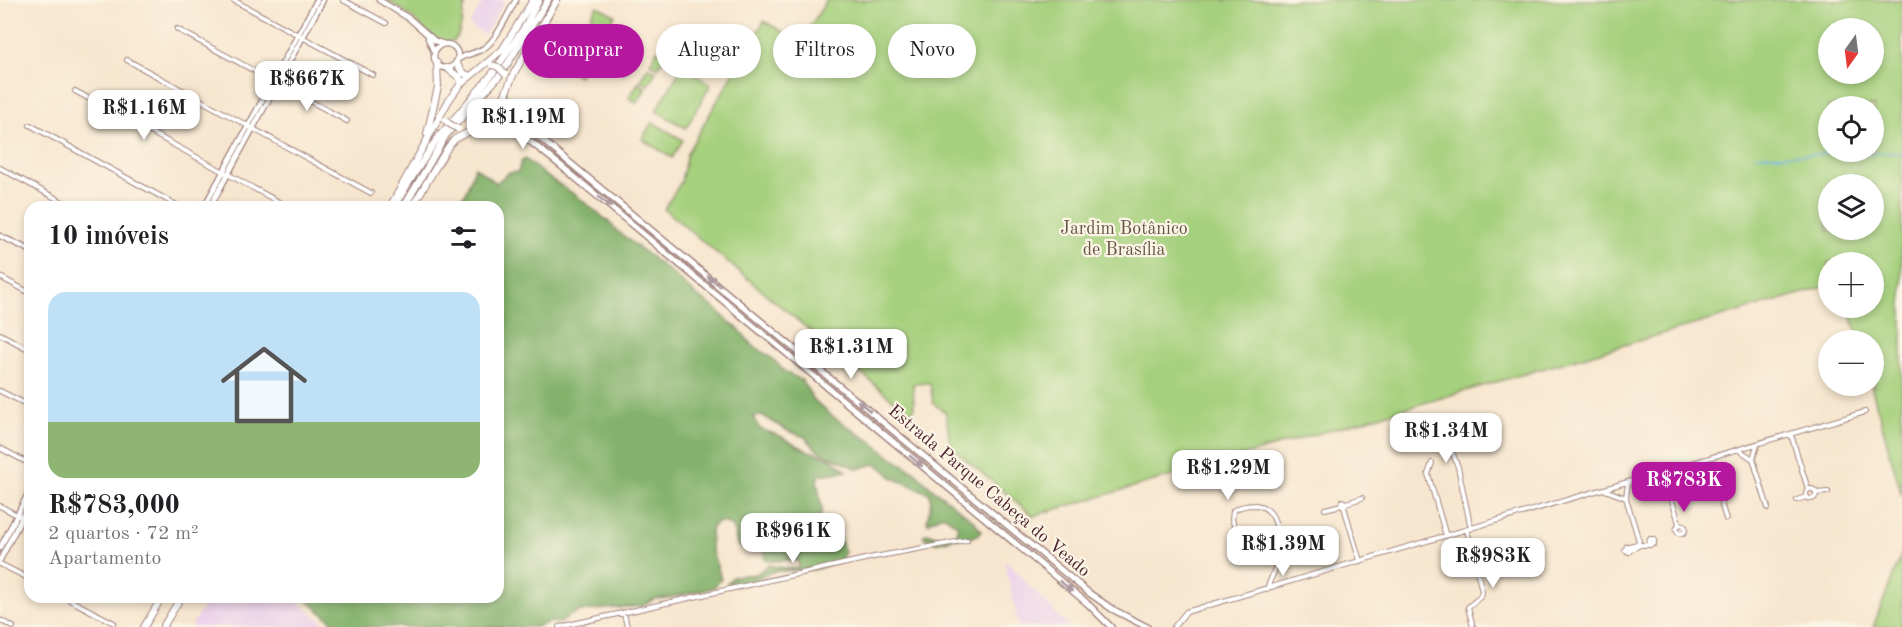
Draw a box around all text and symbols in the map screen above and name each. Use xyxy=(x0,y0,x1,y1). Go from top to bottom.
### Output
north arrow xyxy=(1818,18,1884,84)
map controls xyxy=(1818,18,1884,396)
chip: Comprar xyxy=(522,24,644,78)
chip: Alugar xyxy=(656,24,761,78)
chip: Filtros xyxy=(773,24,876,78)
chip: Novo xyxy=(888,24,976,78)
pin: R$667K xyxy=(258,61,356,112)
text: R$667K xyxy=(269,70,345,90)
pin: R$1.16M xyxy=(89,90,199,141)
button: locate xyxy=(1818,96,1884,162)
text: R$1.16M xyxy=(102,99,186,119)
pin: R$1.19M xyxy=(468,99,578,150)
text: R$1.19M xyxy=(481,108,565,128)
button: layers xyxy=(1818,174,1884,240)
one-way arrow xyxy=(597,195,612,208)
park label: Jardim Botânico de Brasília xyxy=(1060,220,1188,259)
icon: filters xyxy=(447,221,480,254)
text: 10 imóveis xyxy=(48,224,169,250)
button: + xyxy=(1818,252,1884,318)
one-way arrow xyxy=(706,275,722,288)
pin: R$1.31M xyxy=(796,329,906,380)
button: − xyxy=(1818,330,1884,396)
icon: home xyxy=(210,331,318,439)
text: R$1.31M xyxy=(809,338,893,358)
one-way arrow xyxy=(857,400,872,413)
street label: Estrada Parque Cabeça do Veado xyxy=(885,401,1093,581)
pin: R$1.34M xyxy=(1391,413,1501,464)
text: R$1.34M xyxy=(1404,422,1488,442)
pin: R$1.29M xyxy=(1173,450,1283,501)
one-way arrow xyxy=(908,454,923,467)
text: R$1.29M xyxy=(1186,459,1270,479)
pin: R$783K xyxy=(1635,462,1733,513)
text: R$783K xyxy=(1646,471,1722,491)
text: R$783,000 xyxy=(48,493,180,519)
pin: R$961K xyxy=(744,513,842,564)
text: R$961K xyxy=(755,522,831,542)
text: 2 quartos · 72 m² xyxy=(48,524,199,544)
pin: R$1.39M xyxy=(1228,526,1338,577)
text: R$1.39M xyxy=(1241,535,1325,555)
pin: R$983K xyxy=(1444,538,1542,589)
text: R$983K xyxy=(1455,547,1531,567)
text: Apartamento xyxy=(48,549,161,569)
one-way arrow xyxy=(1059,579,1074,591)

